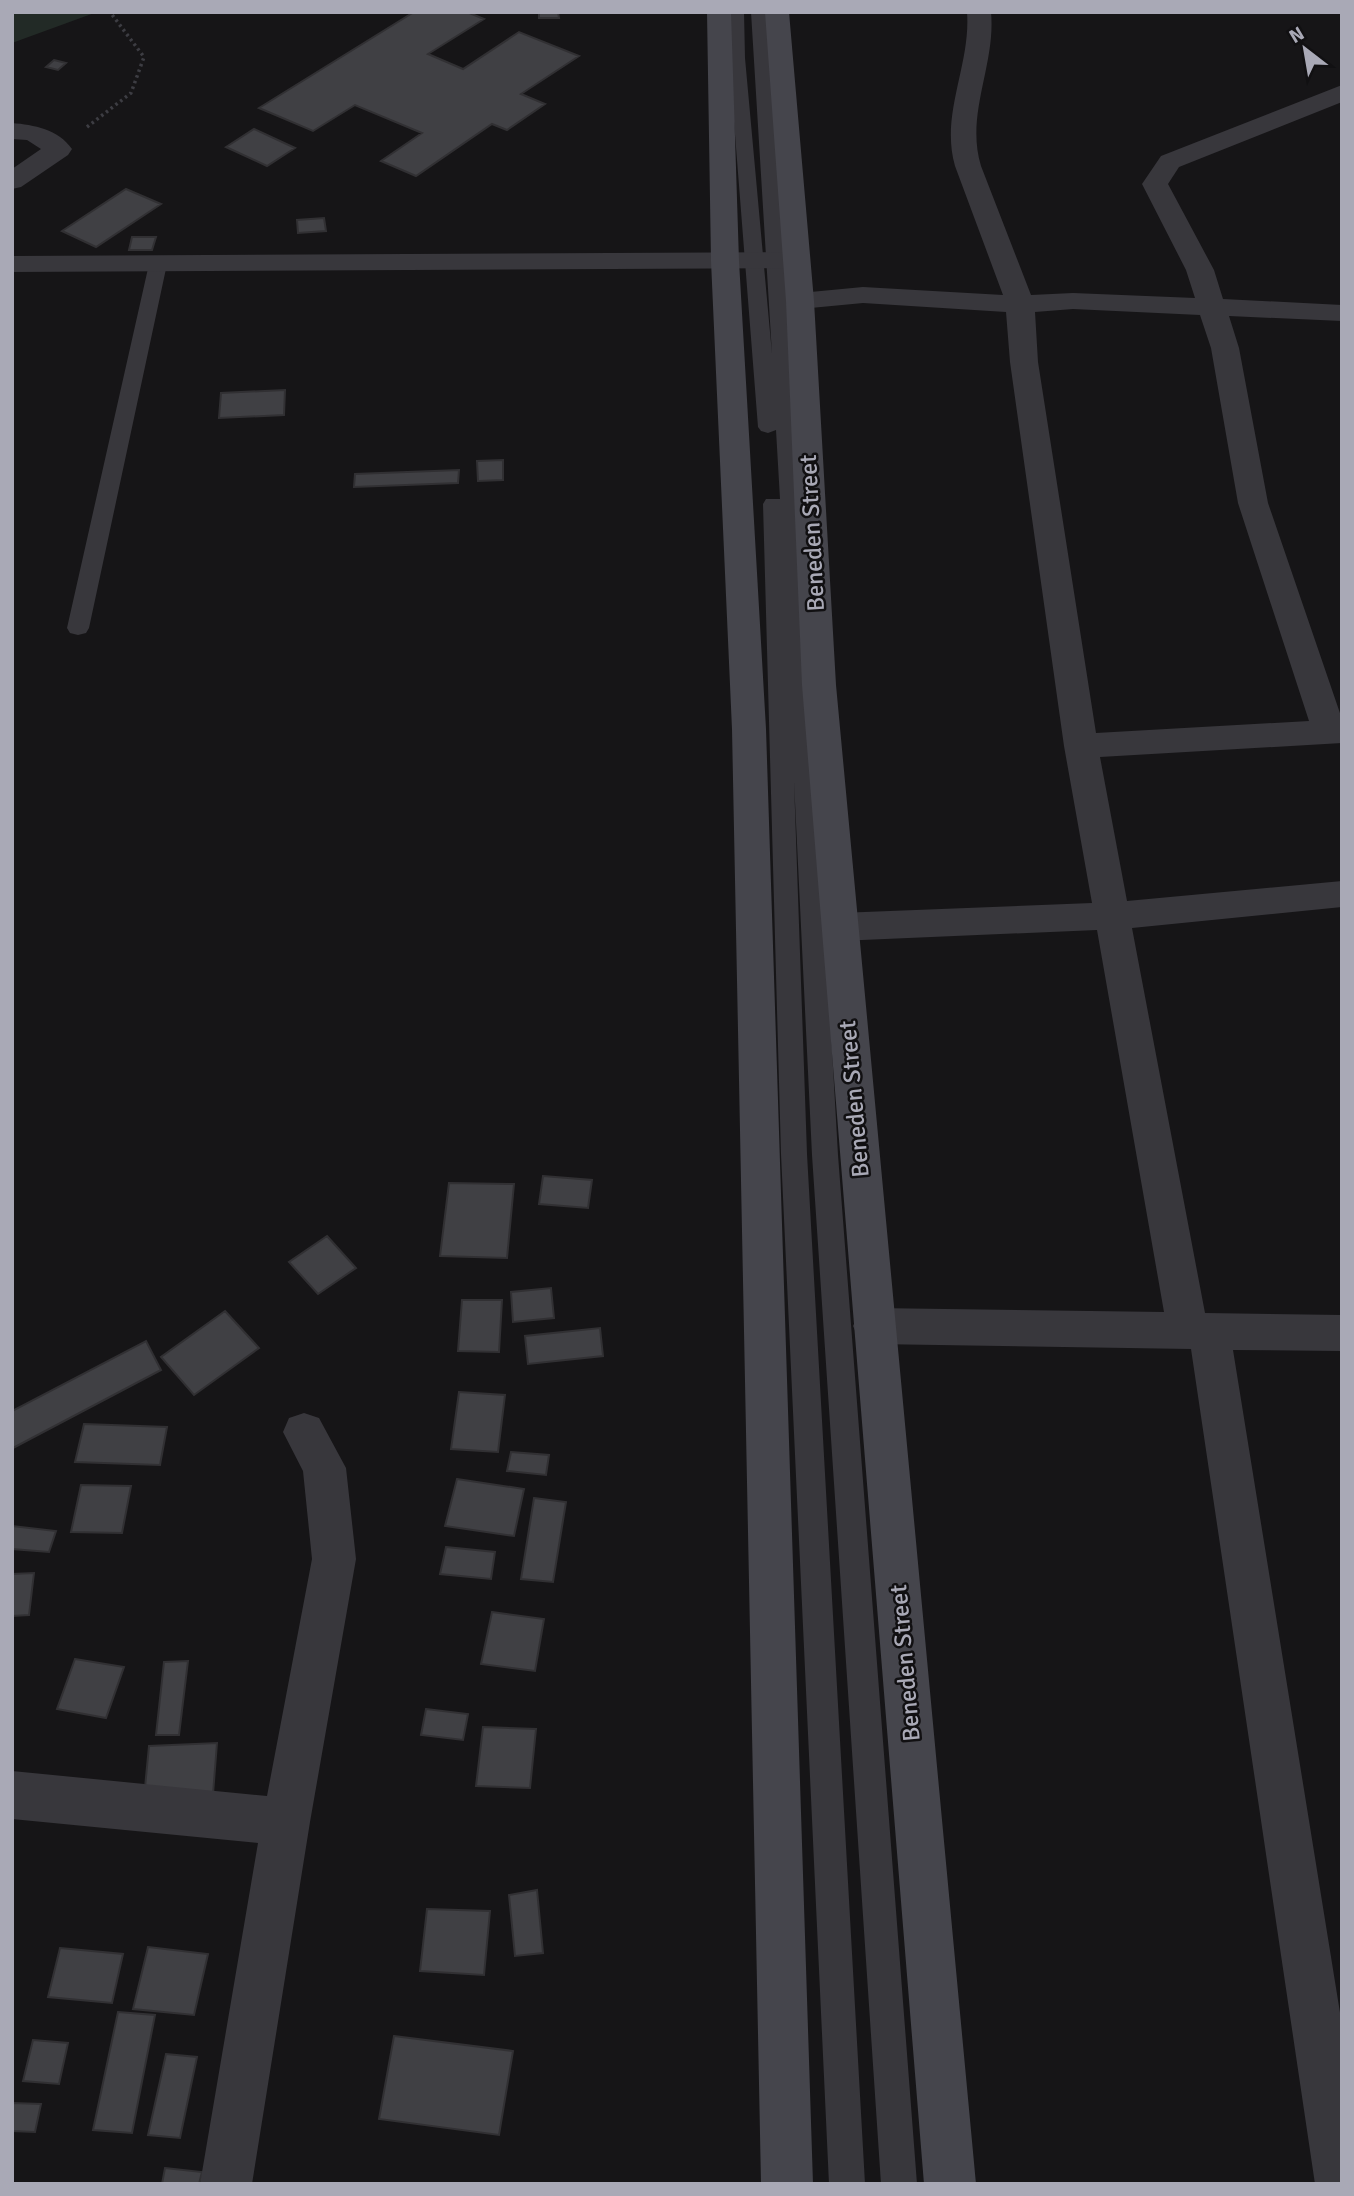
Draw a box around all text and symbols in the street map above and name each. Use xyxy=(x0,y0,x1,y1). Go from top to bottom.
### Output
north arrow xyxy=(1270,14,1340,84)
text: N xyxy=(1285,22,1309,49)
street label: Beneden Street xyxy=(793,454,831,612)
street label: Beneden Street xyxy=(832,1019,876,1179)
street label: Beneden Street xyxy=(883,1583,927,1743)

